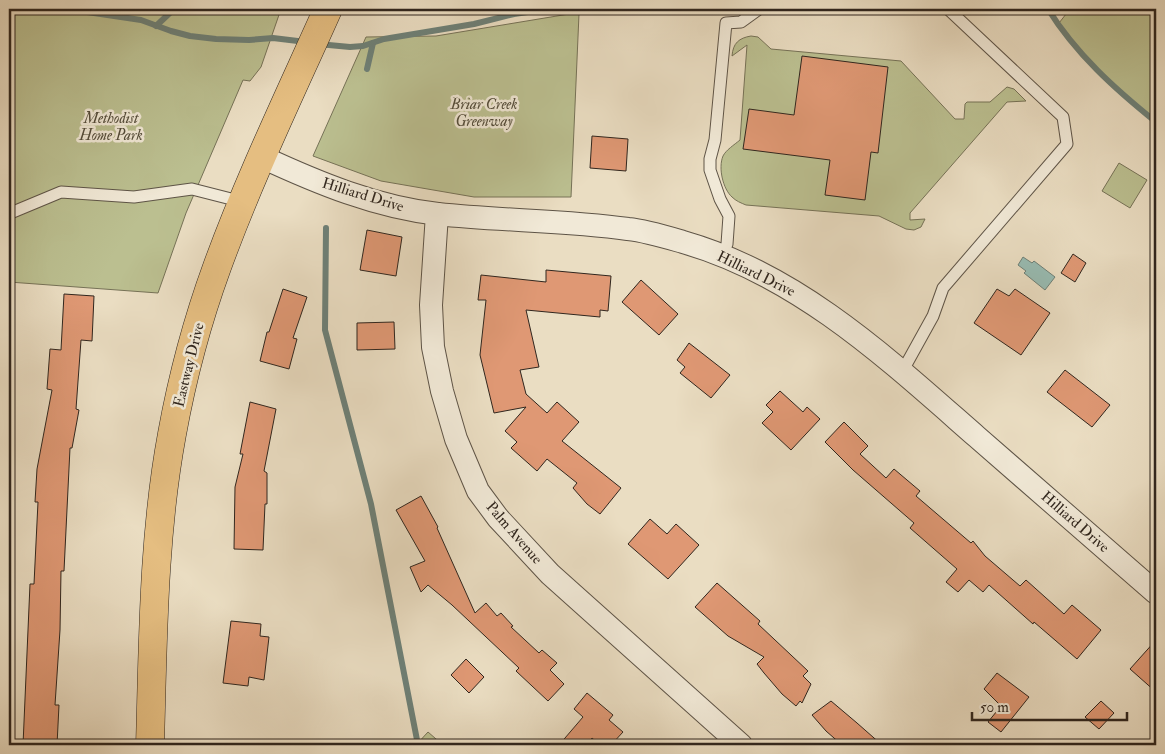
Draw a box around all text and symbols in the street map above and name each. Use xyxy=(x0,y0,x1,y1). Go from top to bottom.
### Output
park label: Briar Creek Greenway xyxy=(449,95,518,131)
park label: Methodist Home Park xyxy=(78,109,143,145)
street label: Hilliard Drive xyxy=(320,174,406,216)
street label: Hilliard Drive xyxy=(714,247,798,301)
street label: Eastway Drive xyxy=(169,321,209,409)
street label: Hilliard Drive xyxy=(1037,487,1113,557)
street label: Palm Avenue xyxy=(482,498,546,568)
scale bar xyxy=(972,689,1128,721)
text: 50 m xyxy=(980,698,1009,717)

